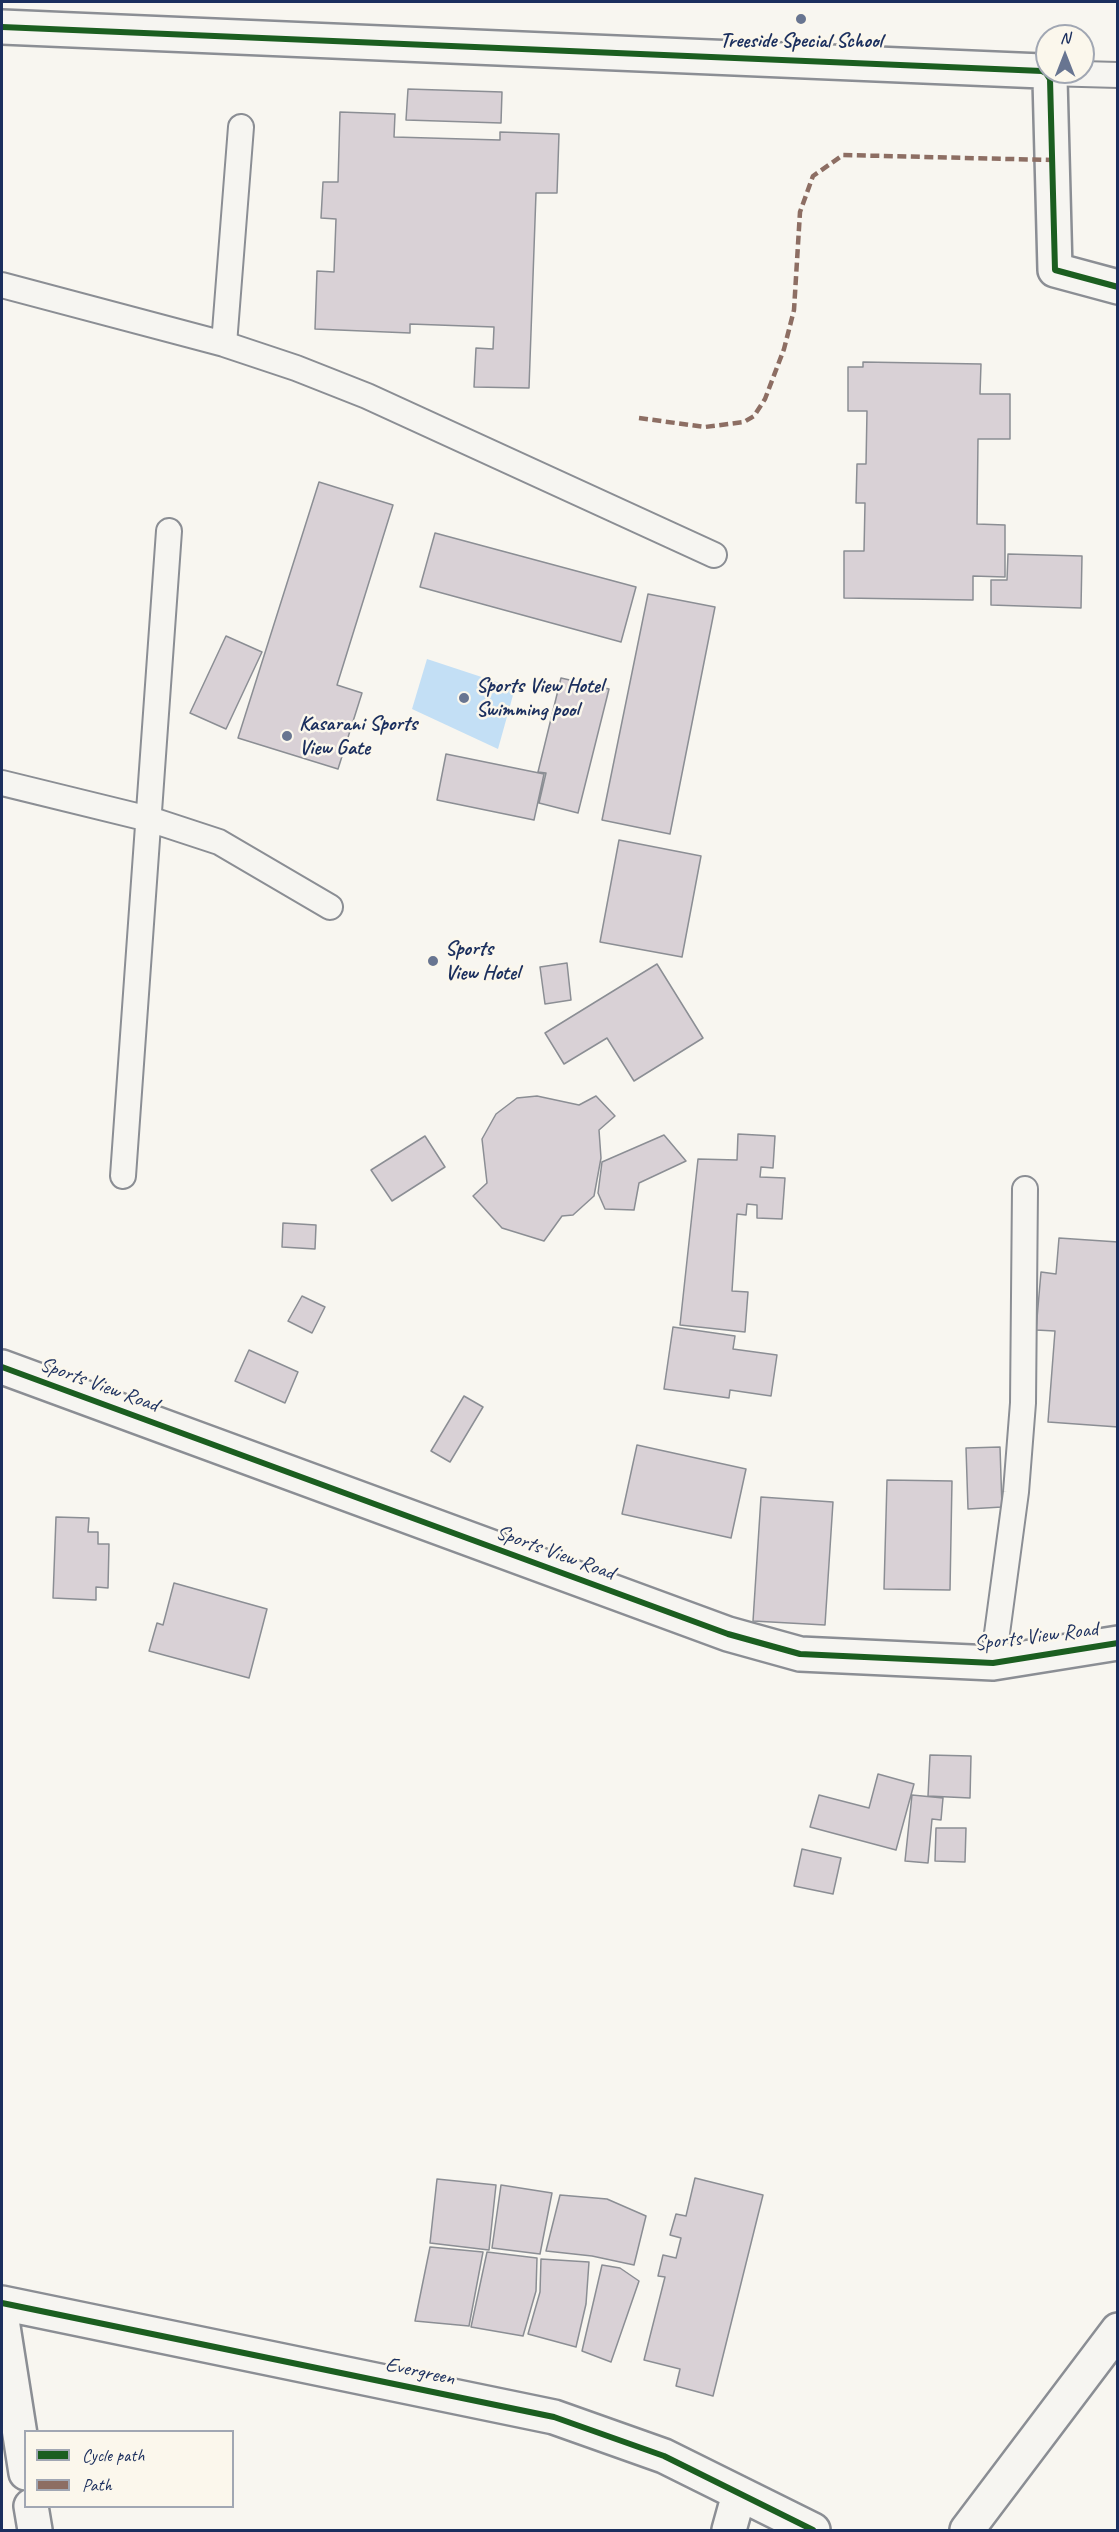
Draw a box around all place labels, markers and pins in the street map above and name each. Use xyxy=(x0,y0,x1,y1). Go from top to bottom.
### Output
marker: Treeside Special School xyxy=(794,12,808,26)
place label: Treeside Special School xyxy=(720,28,882,54)
place label: Sports View Hotel Swimming pool xyxy=(476,673,604,723)
marker: Sports View Hotel Swimming pool xyxy=(457,691,471,705)
place label: Kasarani Sports View Gate xyxy=(299,711,417,761)
marker: Kasarani Sports View Gate xyxy=(280,729,294,743)
place label: Sports View Hotel xyxy=(445,936,520,986)
marker: Sports View Hotel xyxy=(426,954,440,968)

